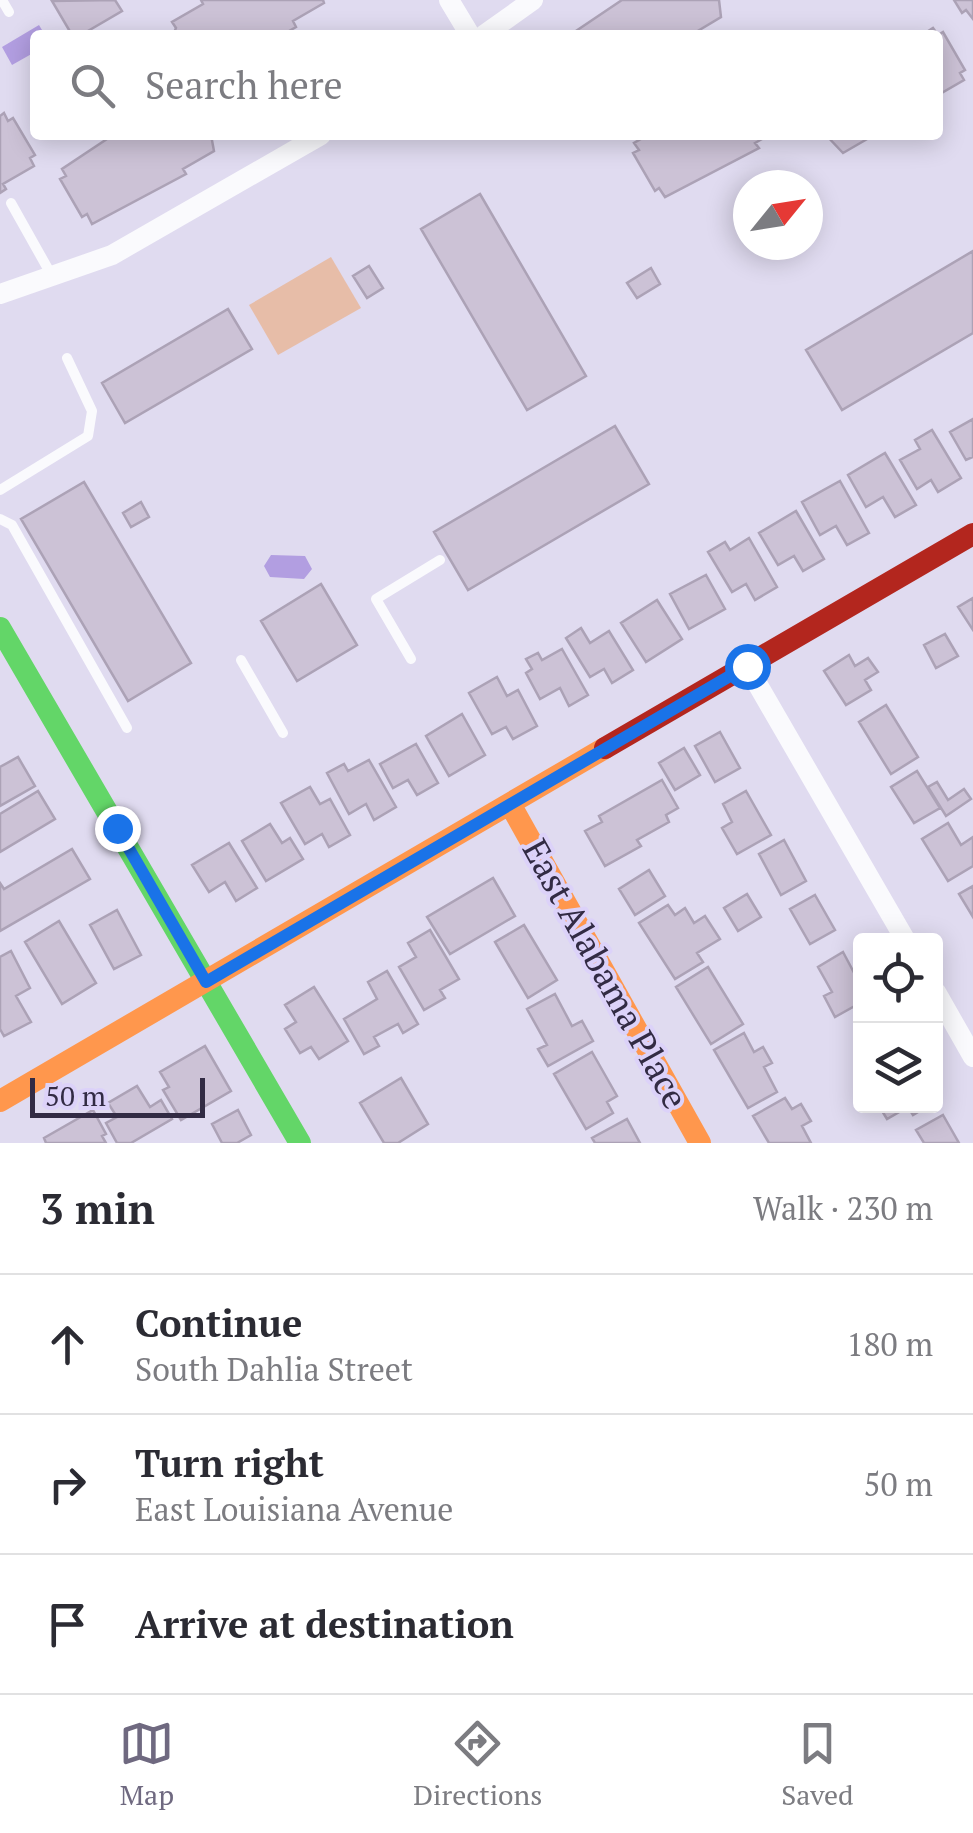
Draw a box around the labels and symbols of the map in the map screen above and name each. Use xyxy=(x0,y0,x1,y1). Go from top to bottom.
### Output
north arrow xyxy=(733,170,823,260)
route start xyxy=(725,644,771,690)
route end xyxy=(95,806,141,852)
street label: East Alabama Place xyxy=(513,830,699,1117)
scale bar xyxy=(30,1073,205,1118)

